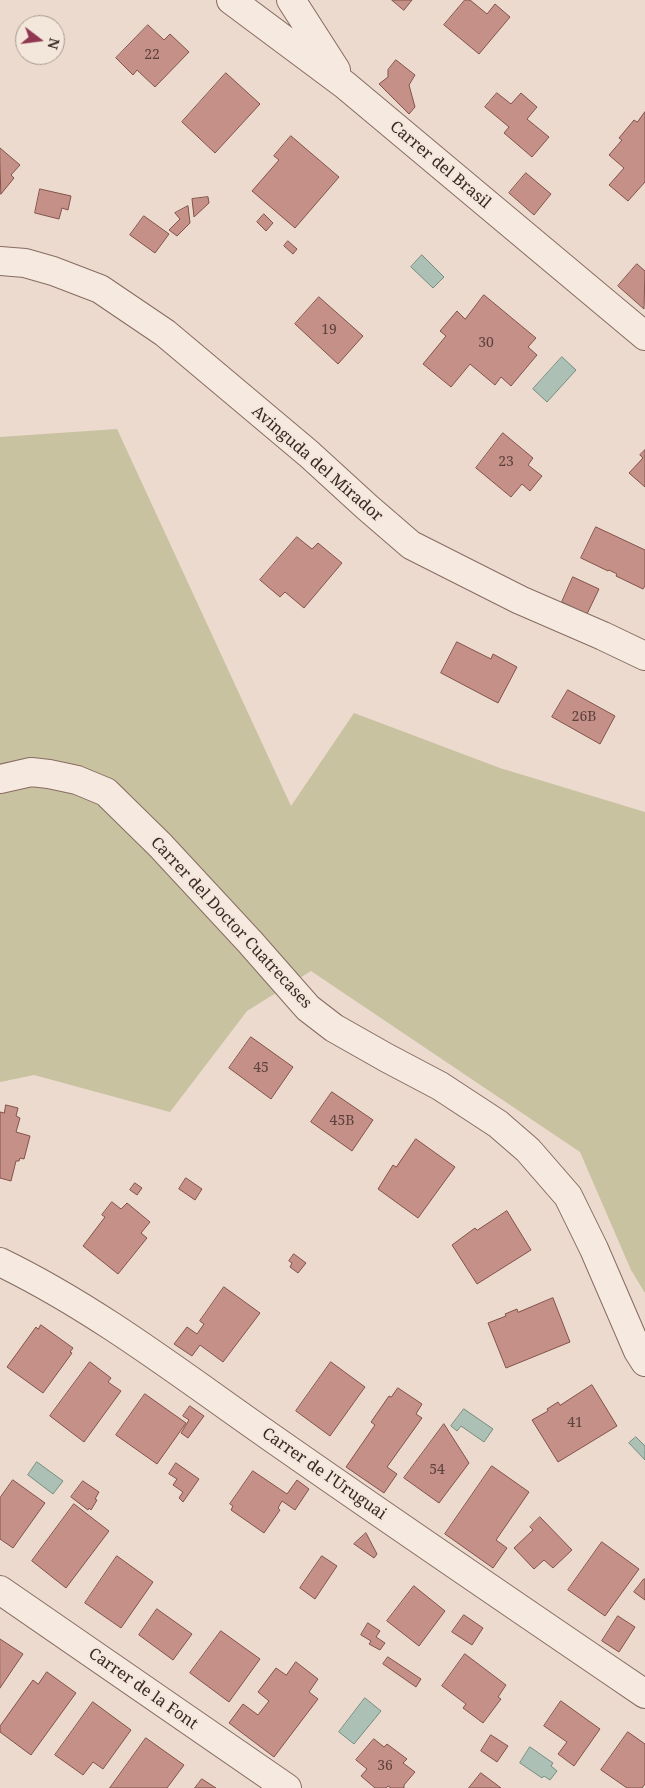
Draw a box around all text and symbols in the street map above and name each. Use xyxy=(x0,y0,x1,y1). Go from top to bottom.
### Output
north arrow xyxy=(15,15,65,65)
text: N xyxy=(43,36,65,52)
house number: 22 xyxy=(144,47,160,63)
street label: Carrer del Brasil xyxy=(386,117,494,213)
house number: 19 xyxy=(321,322,337,338)
house number: 30 xyxy=(478,335,494,351)
street label: Avinguda del Mirador xyxy=(248,402,386,526)
house number: 23 xyxy=(498,454,514,470)
house number: 26B xyxy=(572,709,596,725)
street label: Carrer del Doctor Cuatrecases xyxy=(146,833,316,1013)
house number: 45 xyxy=(253,1060,269,1076)
house number: 45B xyxy=(330,1113,354,1129)
house number: 41 xyxy=(567,1415,583,1431)
street label: Carrer de l'Uruguai xyxy=(258,1424,390,1524)
house number: 54 xyxy=(429,1462,445,1478)
street label: Carrer de la Font xyxy=(85,1644,201,1734)
house number: 36 xyxy=(377,1758,393,1774)

